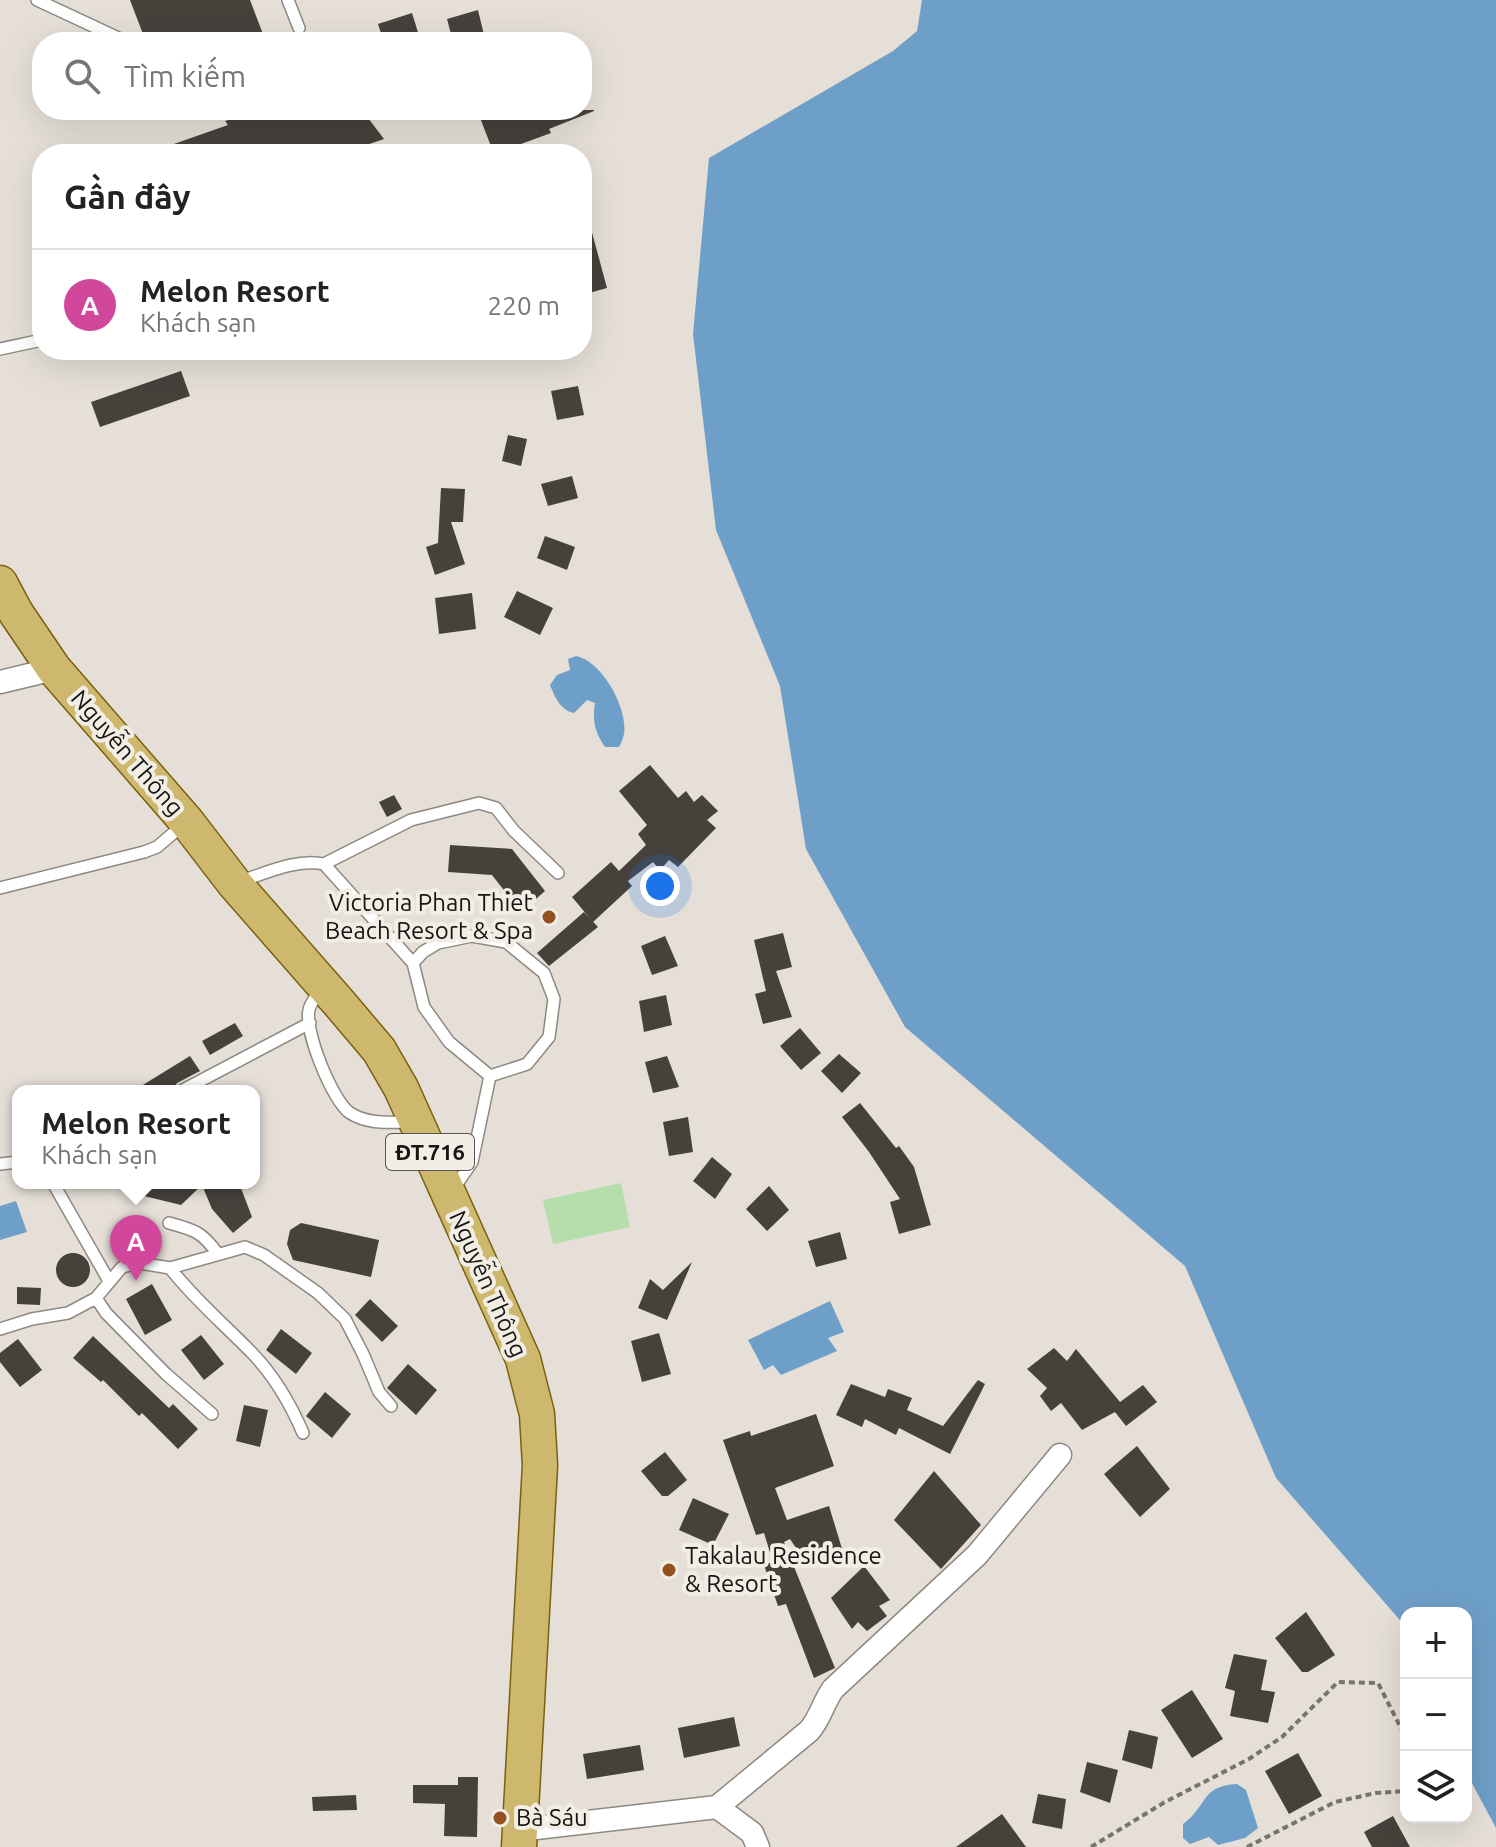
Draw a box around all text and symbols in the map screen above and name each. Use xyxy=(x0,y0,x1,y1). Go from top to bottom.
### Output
search box xyxy=(32,32,592,120)
icon: search xyxy=(60,54,104,98)
text: Tìm kiếm xyxy=(124,59,246,93)
text: Gần đây xyxy=(64,177,191,215)
text: Melon Resort xyxy=(140,274,330,308)
text: A xyxy=(81,291,99,320)
text: 220 m xyxy=(488,291,560,320)
text: Khách sạn xyxy=(140,308,256,337)
street label: Nguyễn Thông xyxy=(66,683,191,821)
your location xyxy=(640,866,680,906)
place label: Victoria Phan Thiet Beach Resort & Spa xyxy=(325,889,534,944)
marker: Victoria Phan Thiet Beach Resort & Spa xyxy=(540,908,558,926)
popup xyxy=(12,1085,260,1189)
text: Melon Resort xyxy=(41,1106,231,1140)
road number: ĐT.716 xyxy=(386,1134,474,1170)
text: Khách sạn xyxy=(41,1140,158,1169)
street label: Nguyễn Thông xyxy=(444,1205,535,1361)
pin: A xyxy=(110,1215,162,1281)
place label: Takalau Residence & Resort xyxy=(685,1542,882,1597)
marker: Takalau Residence & Resort xyxy=(660,1561,678,1579)
map controls xyxy=(1400,1607,1472,1823)
button: + xyxy=(1400,1607,1472,1679)
button: − xyxy=(1400,1679,1472,1751)
button: layers xyxy=(1400,1751,1472,1823)
place label: Bà Sáu xyxy=(516,1804,588,1831)
marker: Bà Sáu xyxy=(491,1809,509,1827)

